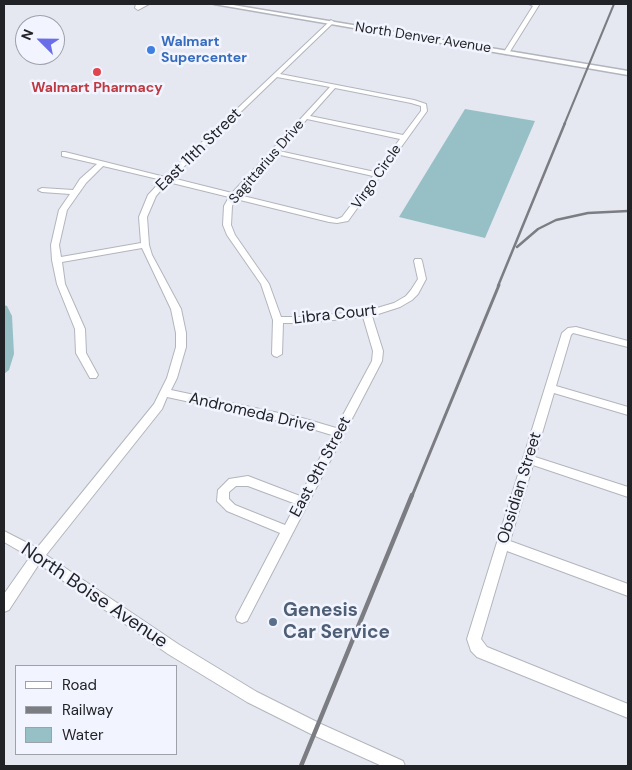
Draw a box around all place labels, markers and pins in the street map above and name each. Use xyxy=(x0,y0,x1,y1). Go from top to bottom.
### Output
place label: Walmart Supercenter xyxy=(161,34,247,66)
marker: Walmart Supercenter xyxy=(145,44,157,56)
marker: Walmart Pharmacy xyxy=(91,66,103,78)
place label: Walmart Pharmacy xyxy=(31,80,163,96)
place label: Genesis Car Service xyxy=(283,600,390,644)
marker: Genesis Car Service xyxy=(267,616,279,628)

